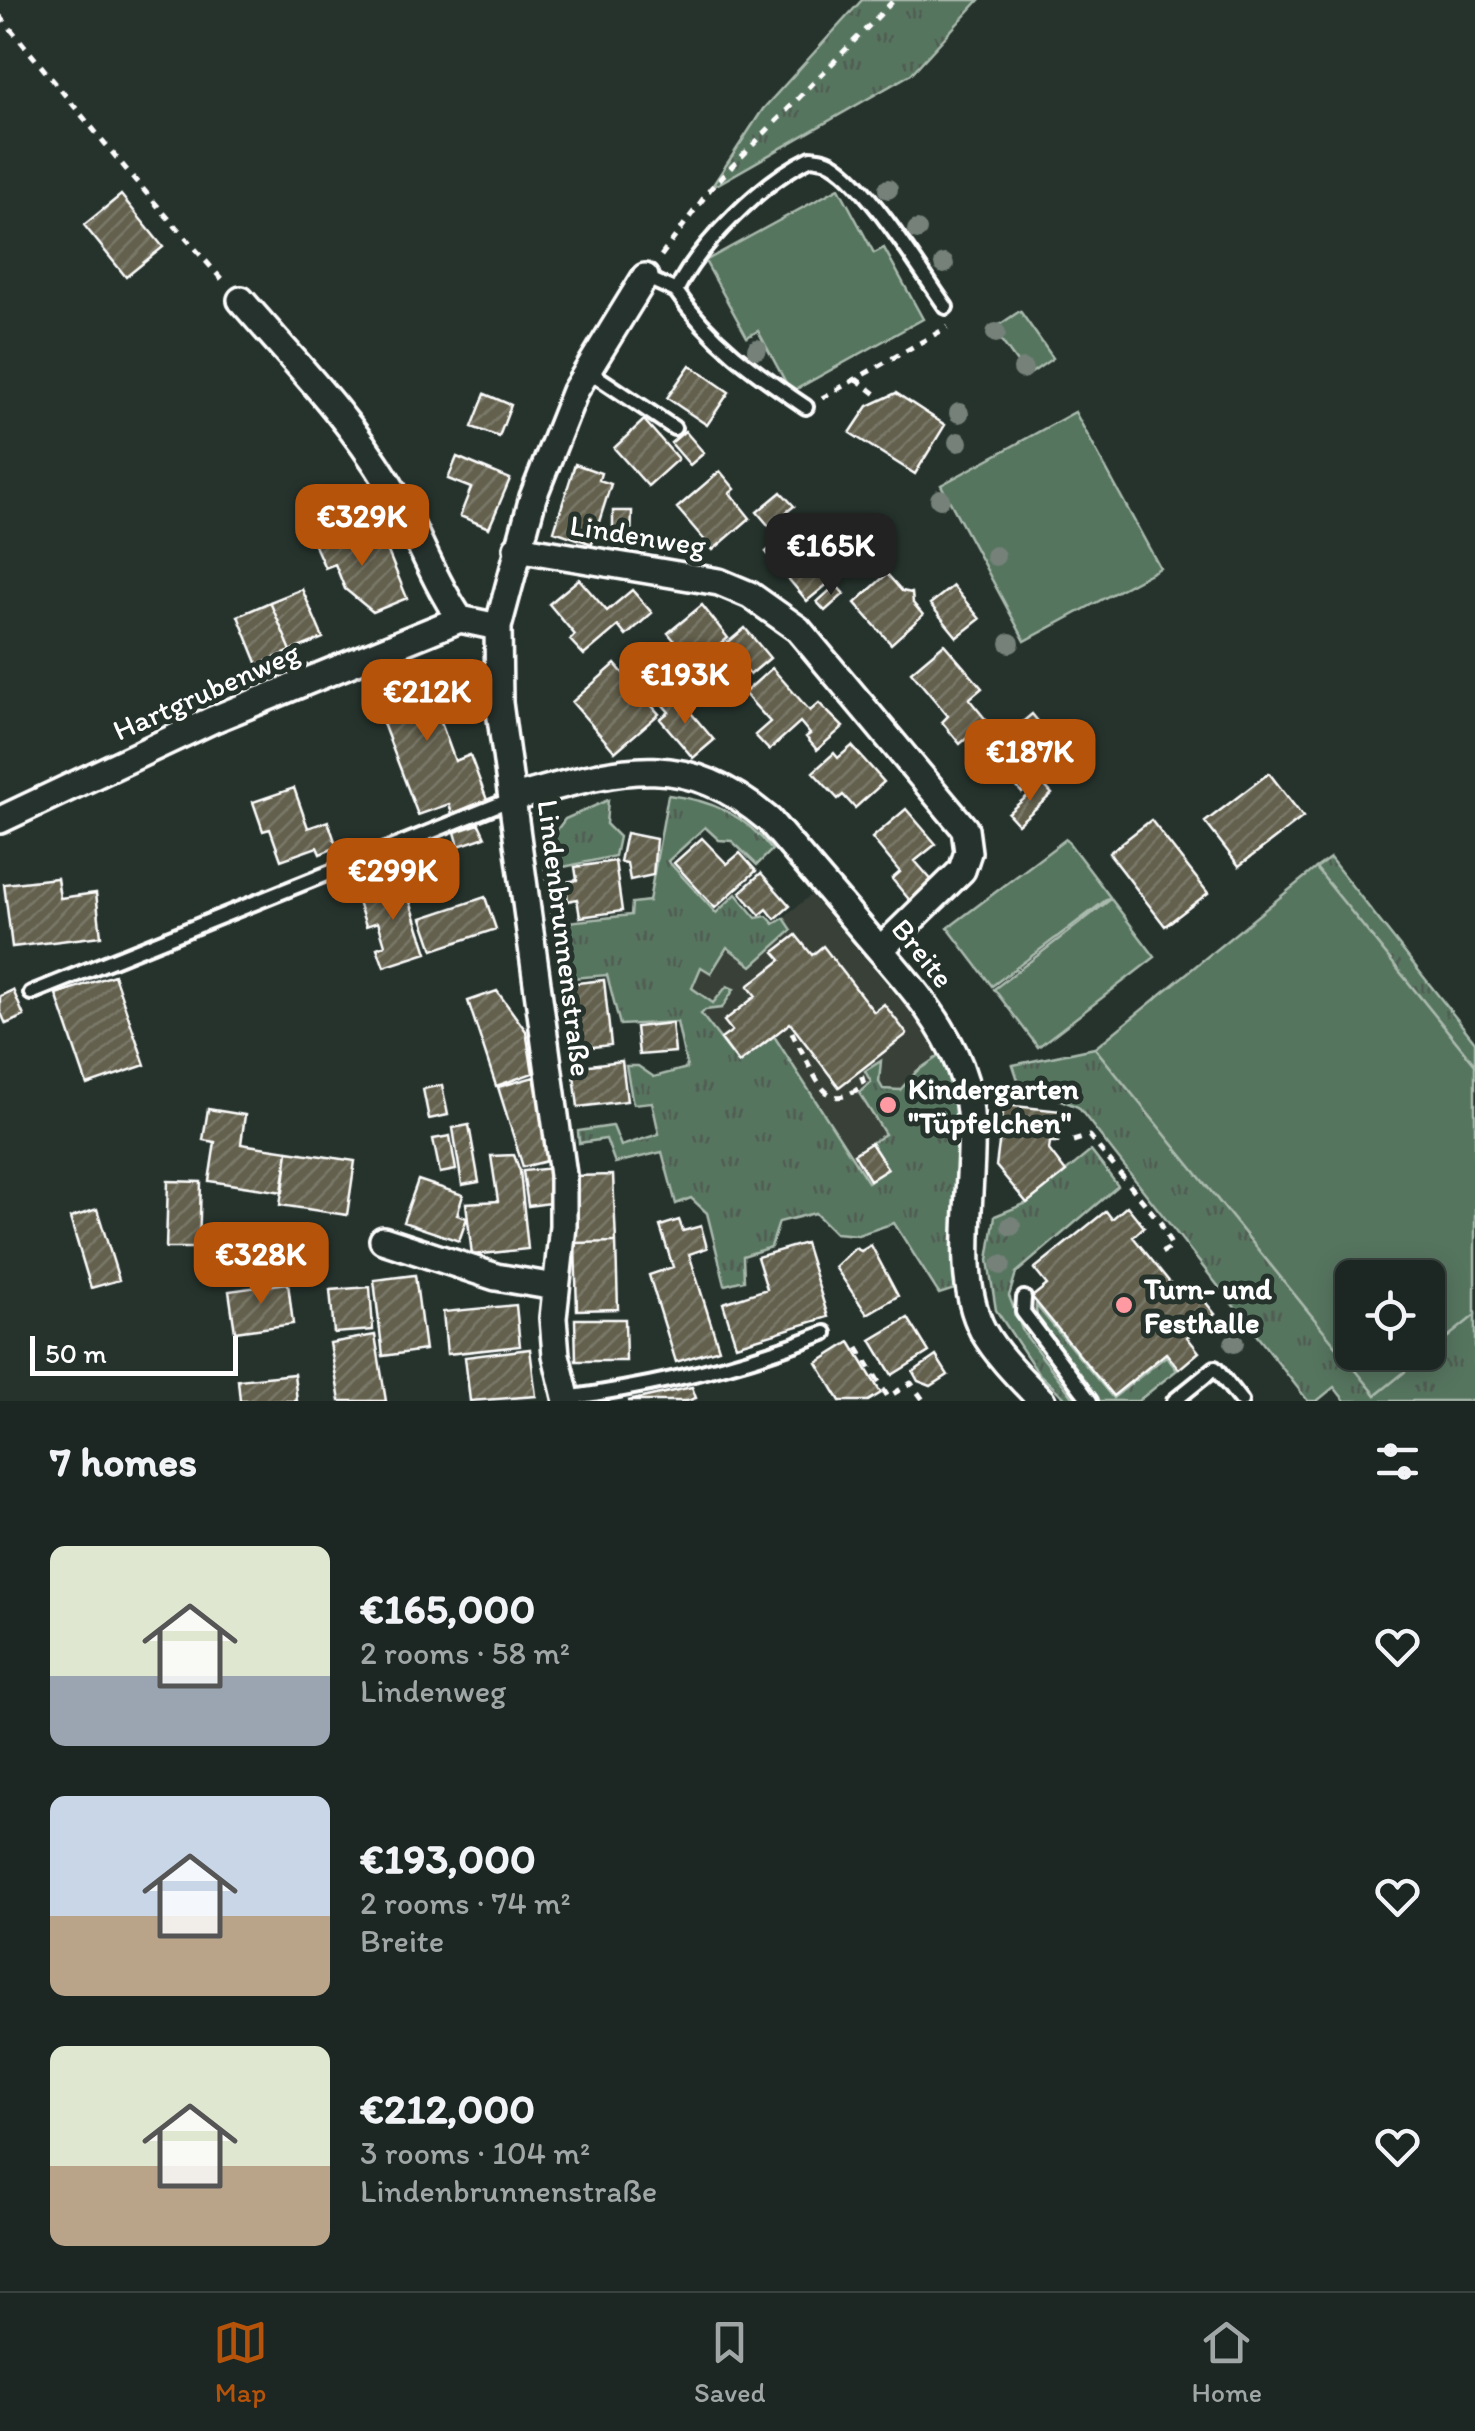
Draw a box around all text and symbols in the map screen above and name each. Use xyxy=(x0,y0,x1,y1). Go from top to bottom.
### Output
pin: €329K xyxy=(292,484,432,569)
text: €329K xyxy=(317,497,407,535)
street label: Lindenweg xyxy=(567,506,709,564)
pin: €165K xyxy=(761,513,901,598)
text: €165K xyxy=(787,526,875,564)
street label: Hartgrubenweg xyxy=(107,633,306,749)
pin: €193K xyxy=(615,642,755,727)
text: €193K xyxy=(641,655,729,693)
pin: €212K xyxy=(357,659,497,744)
text: €212K xyxy=(383,672,471,710)
pin: €187K xyxy=(960,719,1100,804)
text: €187K xyxy=(987,732,1073,770)
street label: Lindenbrunnenstraße xyxy=(530,797,600,1079)
pin: €299K xyxy=(323,838,463,923)
text: €299K xyxy=(348,851,438,889)
street label: Breite xyxy=(884,911,962,995)
place label: Kindergarten "Tüpfelchen" xyxy=(908,1070,1079,1141)
marker: Kindergarten "Tüpfelchen" xyxy=(877,1094,899,1116)
pin: €328K xyxy=(191,1222,331,1307)
text: €328K xyxy=(216,1235,306,1273)
map controls xyxy=(1335,1260,1445,1370)
button: locate xyxy=(1335,1260,1445,1370)
place label: Turn- und Festhalle xyxy=(1143,1270,1272,1341)
marker: Turn- und Festhalle xyxy=(1113,1294,1135,1316)
scale bar xyxy=(30,1331,238,1376)
text: 50 m xyxy=(45,1336,107,1370)
icon: filters xyxy=(1370,1434,1425,1489)
text: 7 homes xyxy=(50,1436,197,1487)
text: €165,000 xyxy=(360,1583,535,1634)
icon: home xyxy=(130,1586,250,1706)
icon: heart xyxy=(1370,1619,1425,1674)
text: 2 rooms · 58 m² xyxy=(360,1634,570,1672)
text: Lindenweg xyxy=(360,1672,506,1710)
text: €193,000 xyxy=(360,1833,536,1884)
icon: home xyxy=(130,1836,250,1956)
icon: heart xyxy=(1370,1869,1425,1924)
text: 2 rooms · 74 m² xyxy=(360,1884,571,1922)
text: Breite xyxy=(360,1922,444,1960)
text: €212,000 xyxy=(360,2083,535,2134)
icon: home xyxy=(130,2086,250,2206)
icon: heart xyxy=(1370,2119,1425,2174)
text: 3 rooms · 104 m² xyxy=(360,2134,590,2172)
text: Lindenbrunnenstraße xyxy=(360,2172,657,2210)
tab: Map xyxy=(213,2315,268,2409)
tab: Saved xyxy=(694,2315,765,2409)
tab: Home xyxy=(1191,2315,1262,2409)

